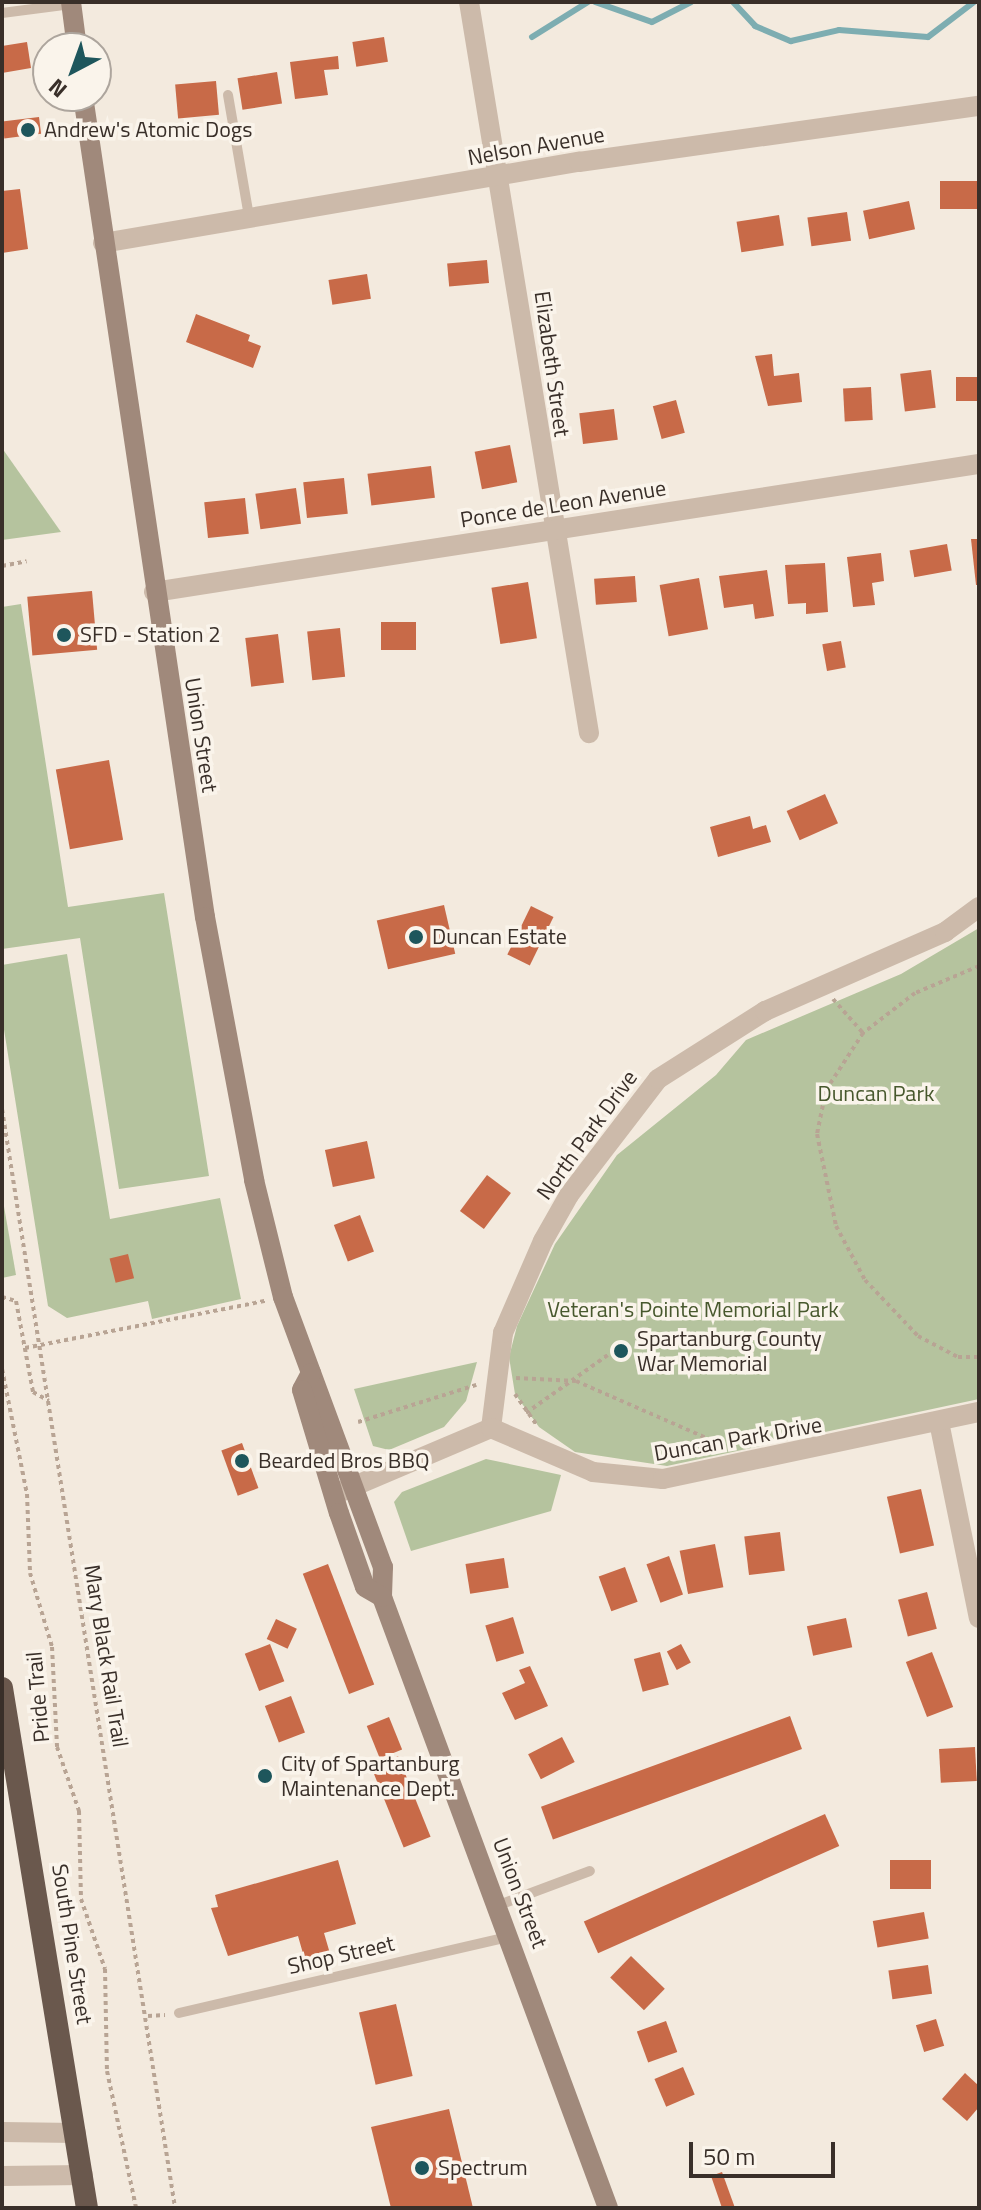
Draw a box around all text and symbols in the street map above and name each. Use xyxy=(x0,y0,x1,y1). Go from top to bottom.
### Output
north arrow xyxy=(32,32,112,112)
text: N xyxy=(41,71,74,106)
place label: Andrew's Atomic Dogs xyxy=(44,117,252,143)
marker: Andrew's Atomic Dogs xyxy=(19,121,37,139)
street label: Nelson Avenue xyxy=(466,121,606,171)
street label: Elizabeth Street xyxy=(529,289,575,439)
street label: Ponce de Leon Avenue xyxy=(458,475,668,533)
place label: SFD - Station 2 xyxy=(80,622,221,648)
marker: SFD - Station 2 xyxy=(55,626,73,644)
street label: Union Street xyxy=(179,676,223,794)
place label: Duncan Estate xyxy=(432,924,567,950)
marker: Duncan Estate xyxy=(407,928,425,946)
street label: North Park Drive xyxy=(531,1065,643,1205)
park label: Duncan Park xyxy=(817,1081,935,1107)
park label: Veteran's Pointe Memorial Park xyxy=(547,1297,839,1323)
place label: Spartanburg County War Memorial xyxy=(637,1325,822,1376)
marker: Spartanburg County War Memorial xyxy=(612,1342,630,1360)
street label: Duncan Park Drive xyxy=(652,1411,824,1467)
place label: Bearded Bros BBQ xyxy=(258,1448,429,1474)
marker: Bearded Bros BBQ xyxy=(233,1452,251,1470)
street label: Mary Black Rail Trail xyxy=(79,1563,133,1749)
street label: Pride Trail xyxy=(21,1650,55,1744)
place label: City of Spartanburg Maintenance Dept. xyxy=(281,1750,459,1802)
marker: City of Spartanburg Maintenance Dept. xyxy=(256,1767,274,1785)
street label: Union Street xyxy=(487,1834,553,1952)
street label: South Pine Street xyxy=(46,1862,98,2026)
street label: Shop Street xyxy=(285,1930,397,1980)
scale bar xyxy=(693,2126,839,2176)
text: 50 m xyxy=(703,2138,755,2174)
place label: Spectrum xyxy=(438,2155,528,2181)
marker: Spectrum xyxy=(413,2159,431,2177)

